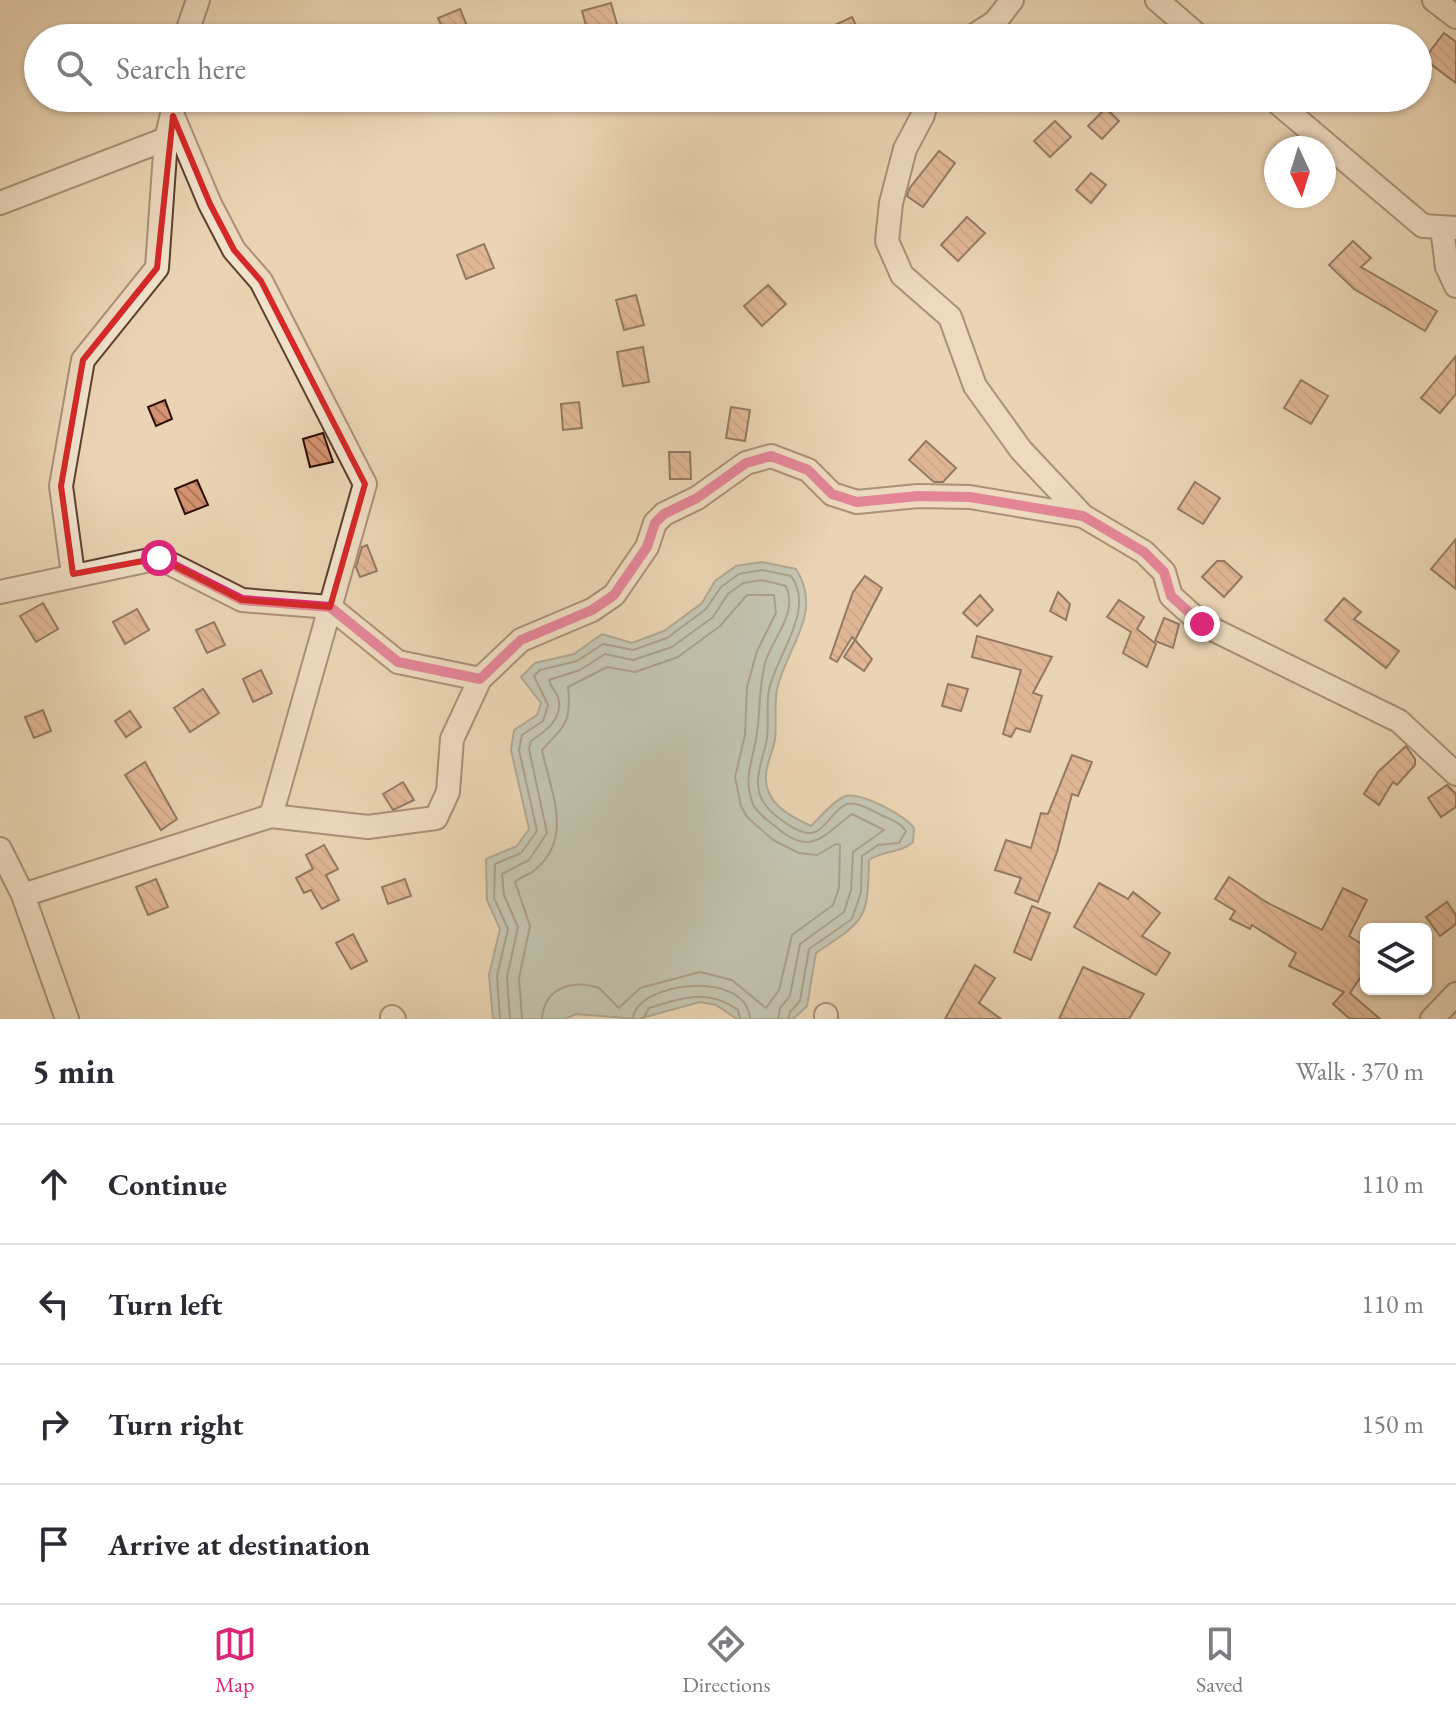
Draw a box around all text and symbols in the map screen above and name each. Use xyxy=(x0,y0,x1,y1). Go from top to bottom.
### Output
search box xyxy=(24,24,1432,112)
icon: search xyxy=(52,46,96,90)
text: Search here xyxy=(116,49,246,88)
north arrow xyxy=(1264,136,1336,208)
route start xyxy=(141,540,177,576)
route end xyxy=(1184,606,1220,642)
map controls xyxy=(1360,923,1432,995)
button: layers xyxy=(1360,923,1432,995)
text: 5 min xyxy=(32,1049,115,1093)
text: Walk · 370 m xyxy=(1296,1054,1424,1088)
icon: ahead xyxy=(32,1162,76,1206)
text: Continue xyxy=(108,1165,227,1204)
text: 110 m xyxy=(1361,1167,1424,1201)
icon: left xyxy=(32,1282,76,1326)
text: Turn left xyxy=(108,1285,222,1324)
text: 110 m xyxy=(1361,1287,1424,1321)
icon: right xyxy=(32,1402,76,1446)
text: Turn right xyxy=(108,1405,244,1444)
text: 150 m xyxy=(1361,1407,1424,1441)
icon: arrive xyxy=(32,1522,76,1566)
text: Arrive at destination xyxy=(108,1525,370,1564)
tab: Map xyxy=(213,1622,257,1699)
tab: Directions xyxy=(682,1622,771,1699)
tab: Saved xyxy=(1196,1622,1243,1699)

